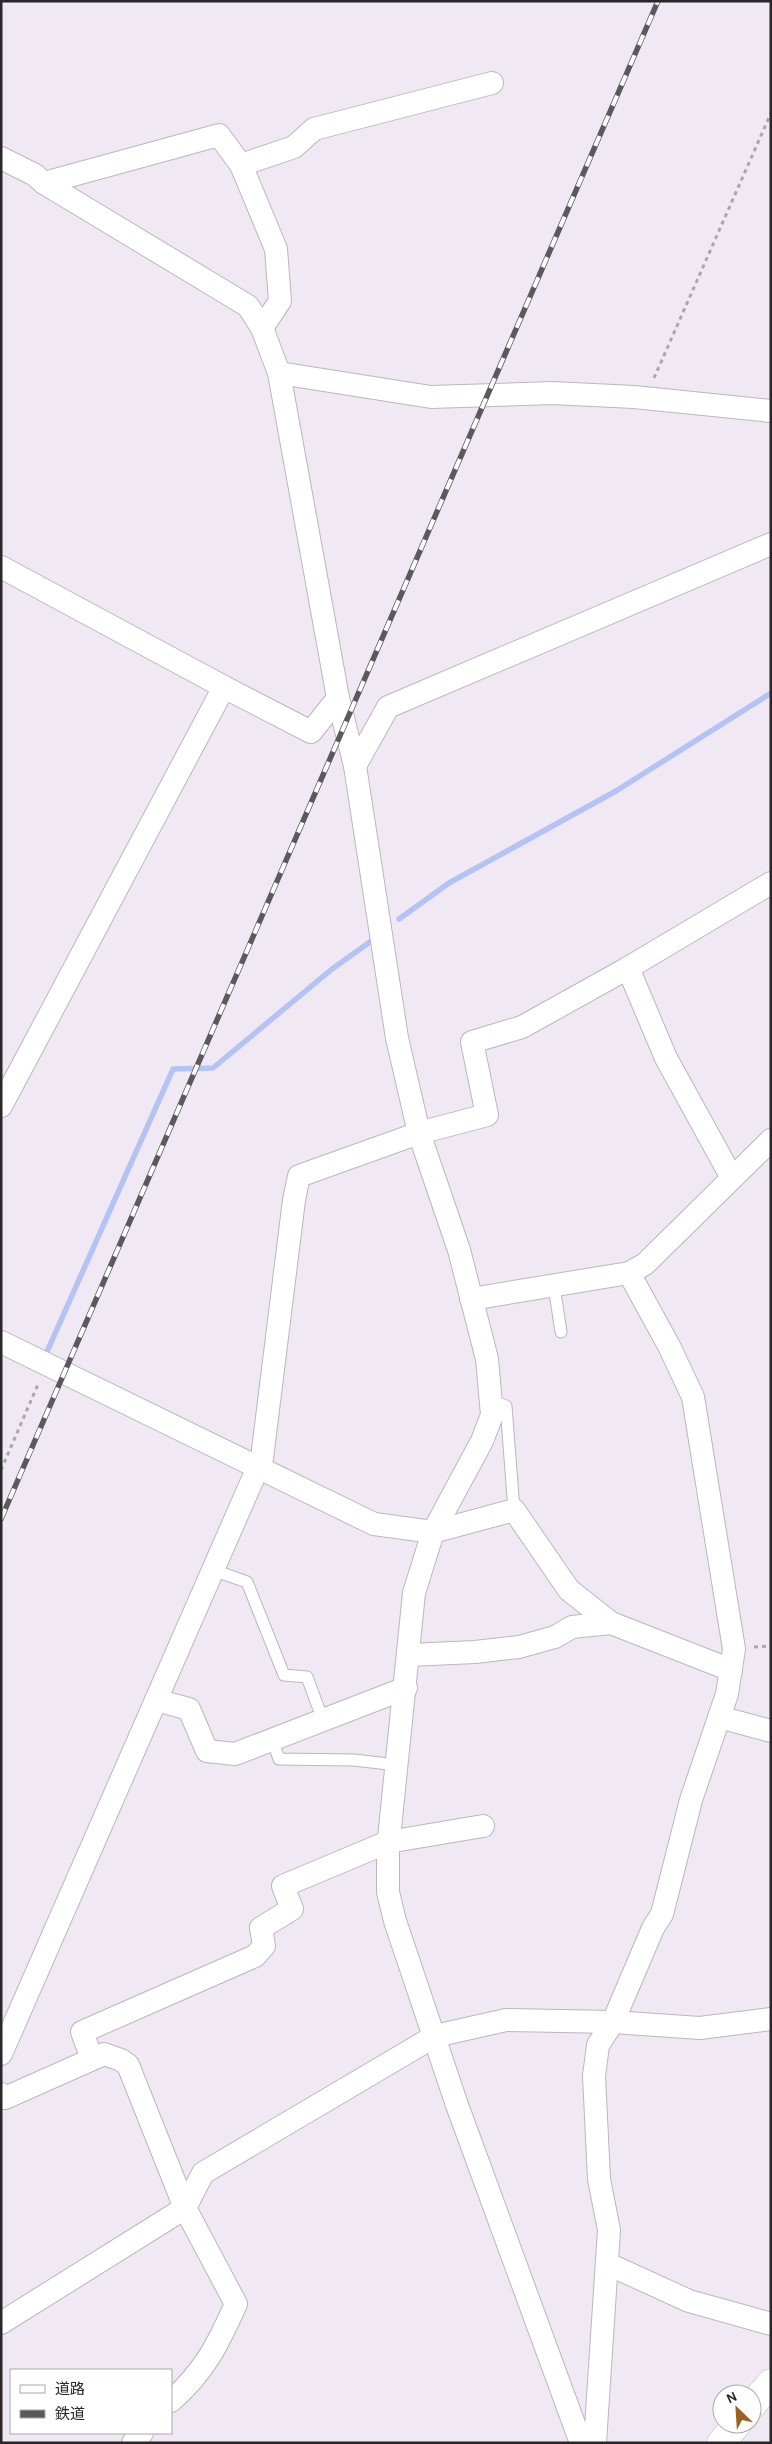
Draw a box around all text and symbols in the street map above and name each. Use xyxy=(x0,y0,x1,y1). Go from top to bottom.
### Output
legend xyxy=(10,2369,172,2434)
text: 道路 xyxy=(55,2380,85,2398)
north arrow xyxy=(712,2384,762,2434)
text: N xyxy=(724,2388,740,2407)
text: 鉄道 xyxy=(55,2405,85,2423)

